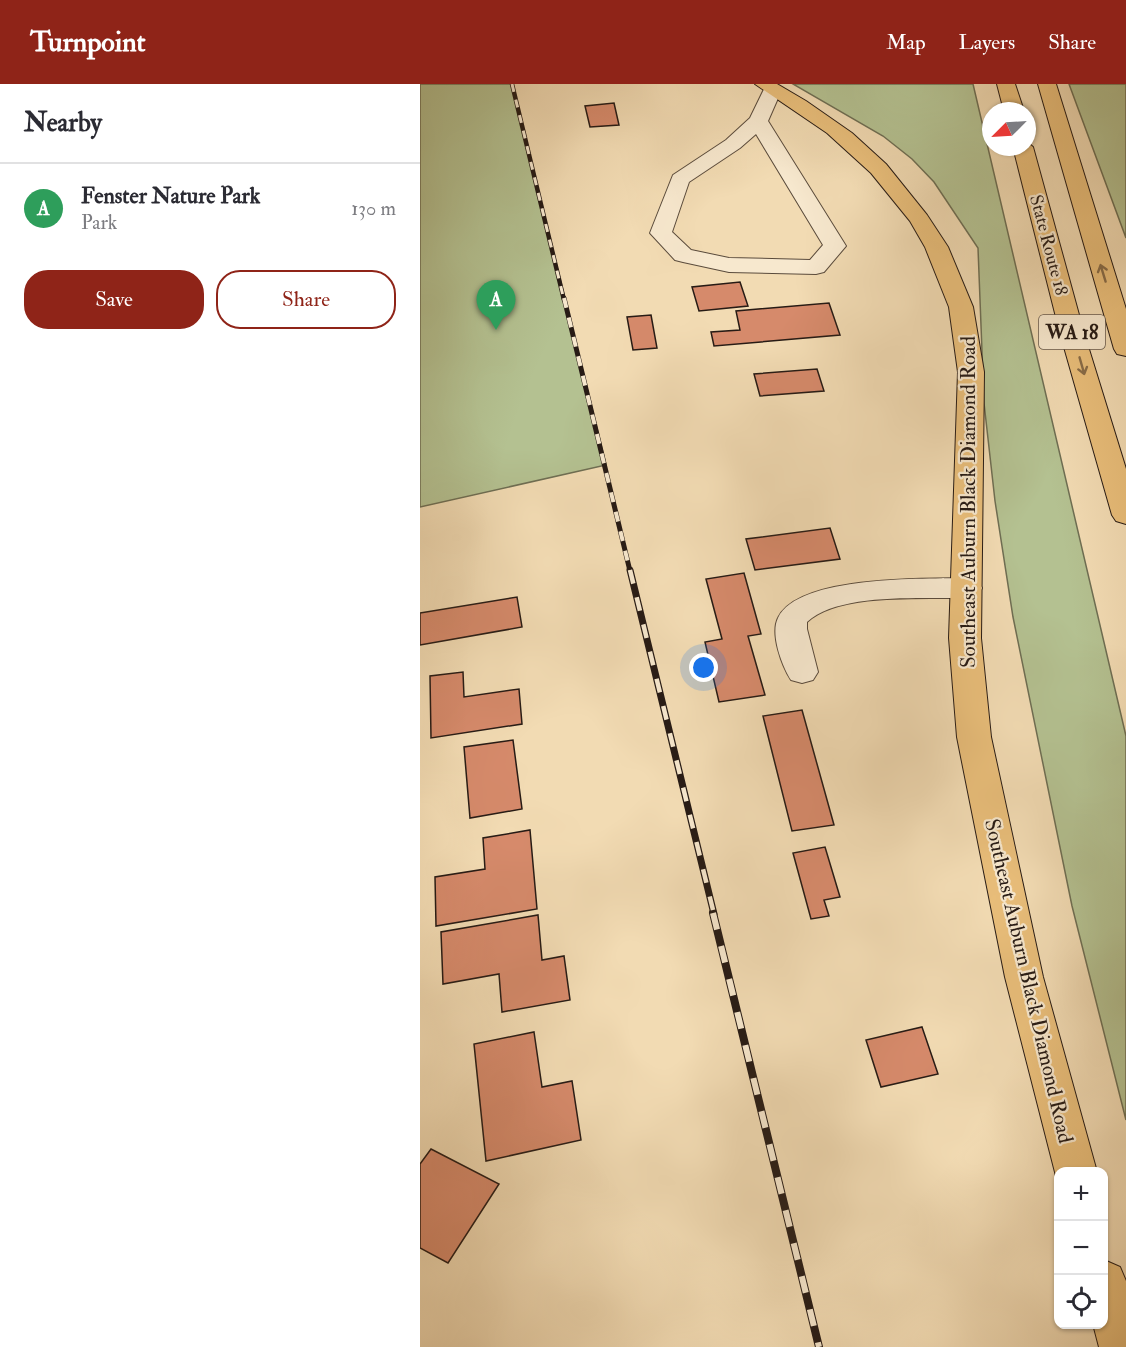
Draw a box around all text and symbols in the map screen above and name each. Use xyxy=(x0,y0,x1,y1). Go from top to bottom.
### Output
text: Turnpoint xyxy=(30,25,146,60)
text: Map xyxy=(886,29,926,56)
text: Layers xyxy=(959,29,1015,56)
text: Share xyxy=(1048,29,1096,56)
north arrow xyxy=(982,102,1036,156)
text: Nearby xyxy=(24,107,102,139)
text: Fenster Nature Park xyxy=(81,182,260,210)
street label: State Route 18 xyxy=(1024,192,1073,298)
text: A xyxy=(37,196,50,221)
text: 130 m xyxy=(351,196,396,221)
text: Park xyxy=(81,210,117,235)
one-way arrow xyxy=(1097,264,1108,283)
button: Save xyxy=(24,270,204,329)
button: Share xyxy=(216,270,396,329)
pin: A xyxy=(476,280,516,330)
road number: WA 18 xyxy=(1039,315,1105,349)
street label: Southeast Auburn Black Diamond Road xyxy=(955,335,982,668)
one-way arrow xyxy=(1077,356,1088,375)
your location xyxy=(689,653,718,682)
street label: Southeast Auburn Black Diamond Road xyxy=(978,816,1079,1147)
map controls xyxy=(1054,1167,1108,1329)
button: + xyxy=(1054,1167,1108,1221)
button: − xyxy=(1054,1221,1108,1275)
button: locate xyxy=(1054,1275,1108,1329)

